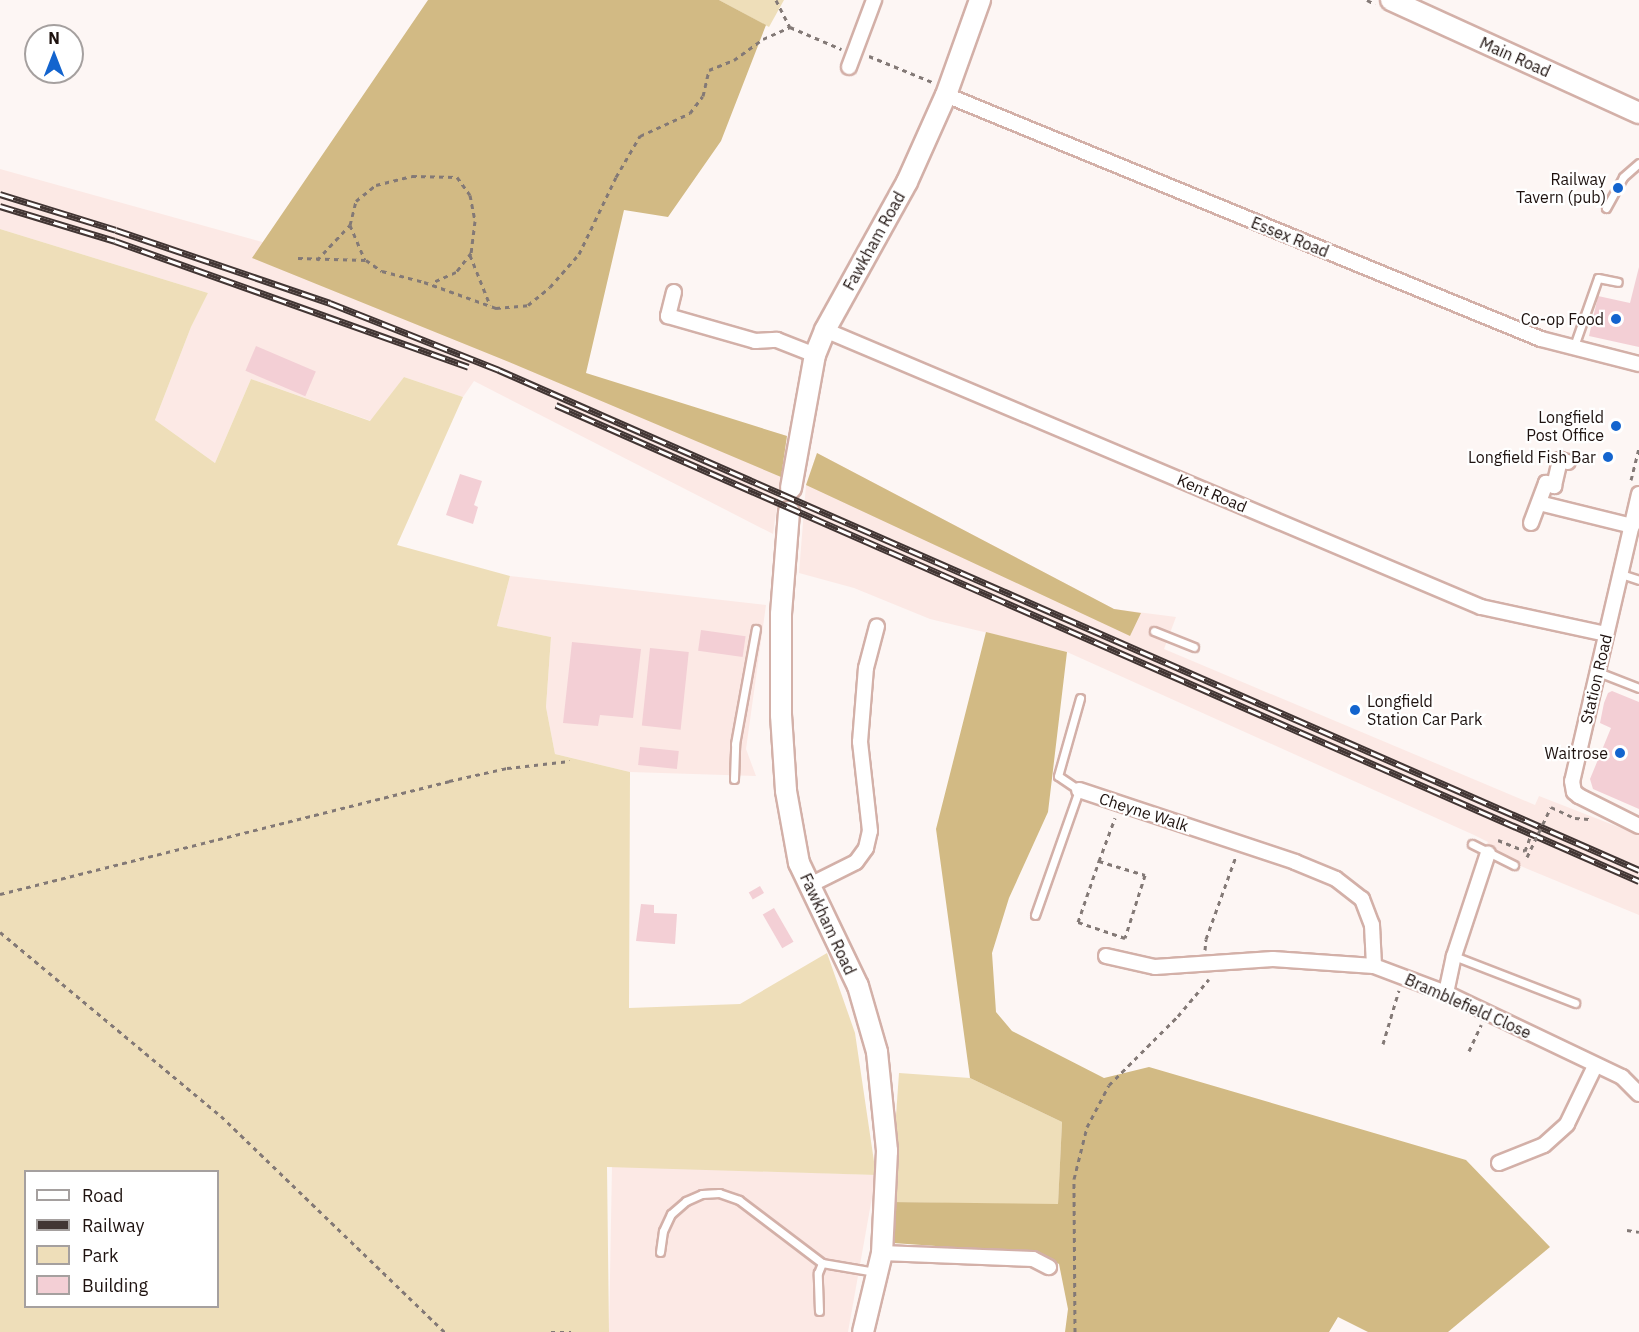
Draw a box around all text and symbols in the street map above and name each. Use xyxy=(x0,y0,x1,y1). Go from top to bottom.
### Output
north arrow xyxy=(24,24,84,84)
text: N xyxy=(48,28,60,48)
street label: Main Road xyxy=(1477,33,1553,81)
place label: Railway Tavern (pub) xyxy=(1516,169,1606,207)
marker: Railway Tavern (pub) xyxy=(1611,181,1625,195)
street label: Fawkham Road xyxy=(839,188,909,294)
street label: Essex Road xyxy=(1248,213,1332,261)
place label: Co-op Food xyxy=(1521,309,1604,329)
marker: Co-op Food xyxy=(1609,312,1623,326)
place label: Longfield Post Office xyxy=(1526,407,1604,445)
marker: Longfield Post Office xyxy=(1609,419,1623,433)
place label: Longfield Fish Bar xyxy=(1468,447,1596,467)
marker: Longfield Fish Bar xyxy=(1601,450,1615,464)
street label: Kent Road xyxy=(1174,470,1250,516)
street label: Station Road xyxy=(1576,632,1616,726)
place label: Longfield Station Car Park xyxy=(1367,691,1482,729)
marker: Longfield Station Car Park xyxy=(1348,703,1362,717)
place label: Waitrose xyxy=(1544,743,1608,763)
marker: Waitrose xyxy=(1613,746,1627,760)
street label: Cheyne Walk xyxy=(1097,789,1191,835)
street label: Fawkham Road xyxy=(796,870,860,978)
street label: Bramblefield Close xyxy=(1402,970,1534,1042)
legend xyxy=(24,1170,219,1308)
text: Road xyxy=(82,1184,123,1207)
text: Railway xyxy=(82,1214,144,1237)
text: Park xyxy=(82,1244,118,1267)
text: Building xyxy=(82,1274,148,1297)

